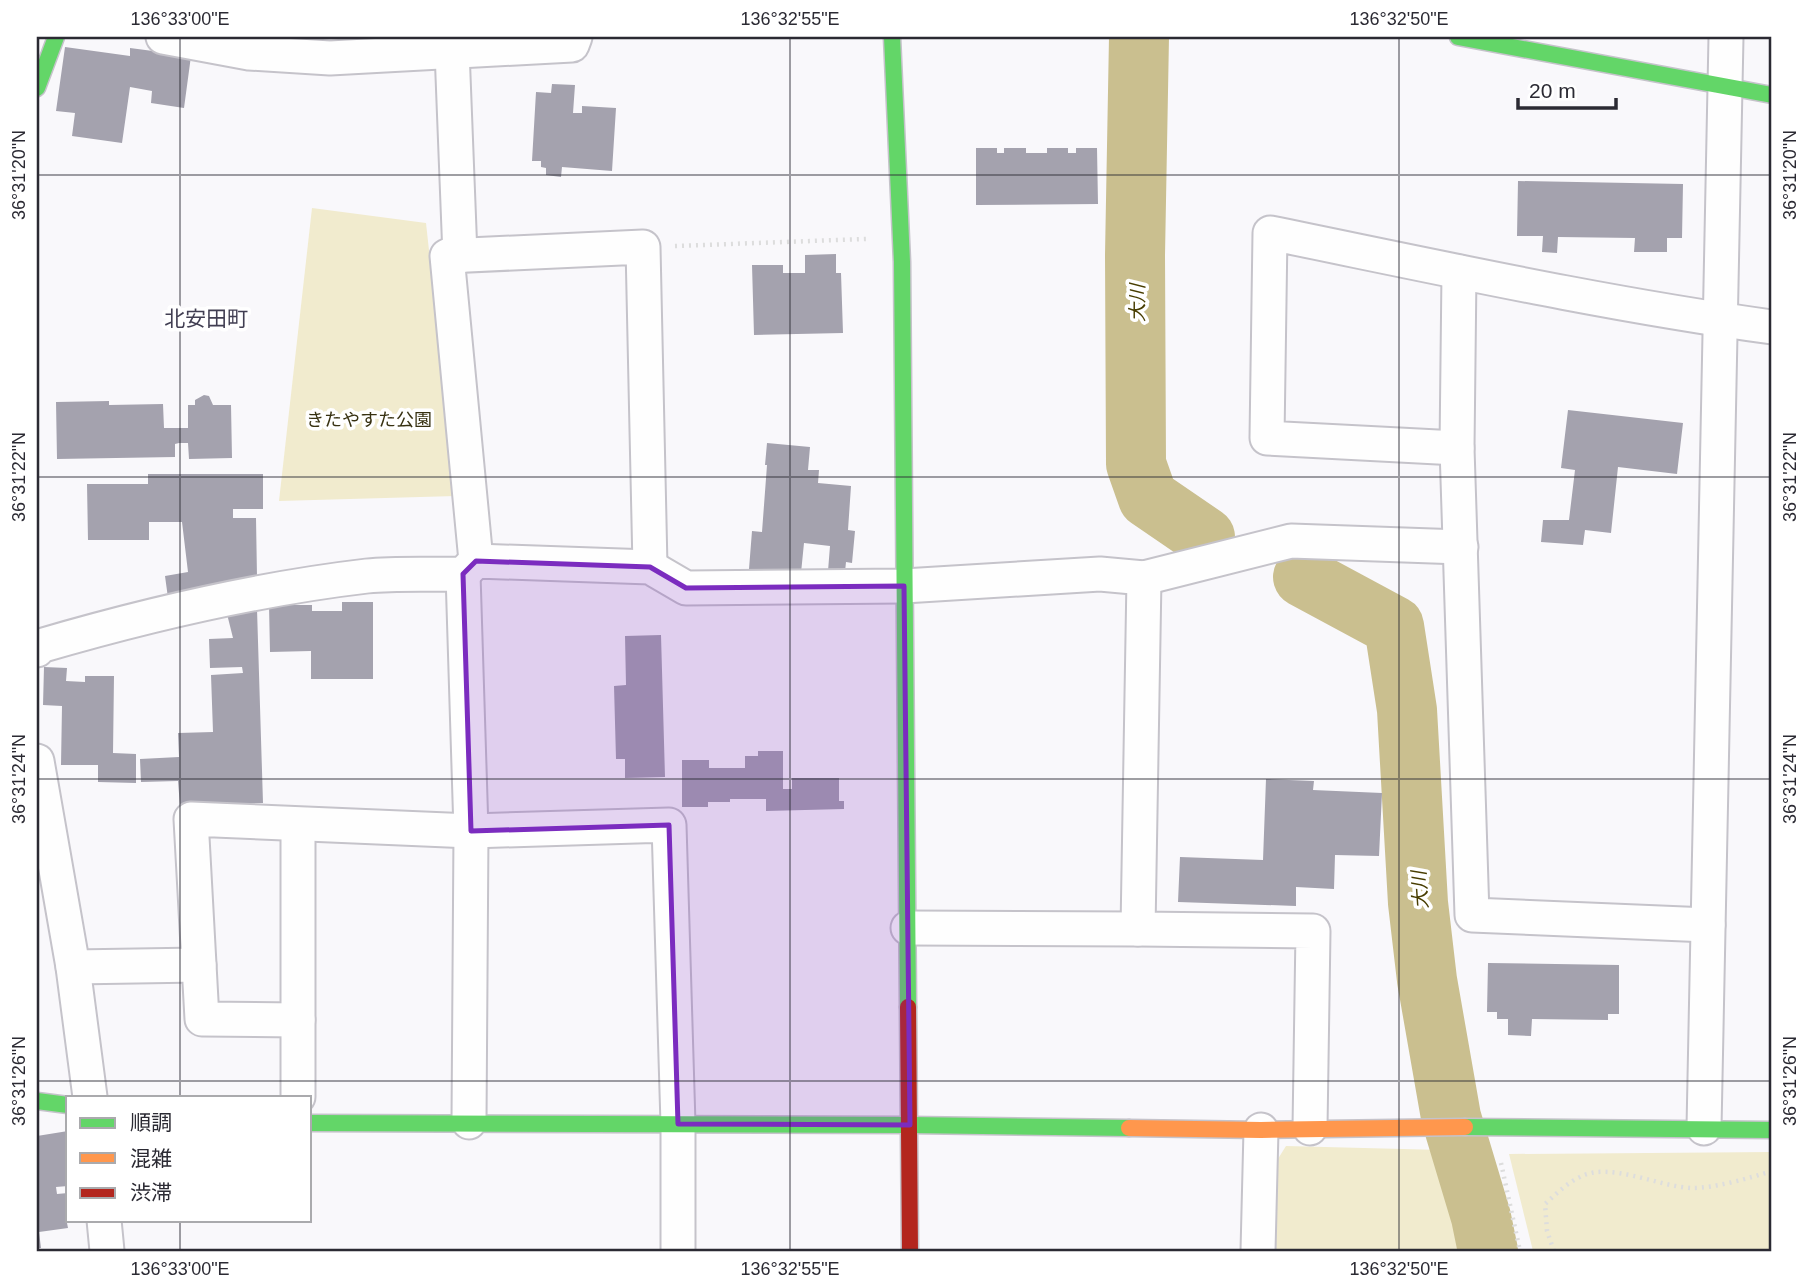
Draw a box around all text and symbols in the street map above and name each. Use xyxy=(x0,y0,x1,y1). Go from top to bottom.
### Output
text: 136°33'00"E xyxy=(130,9,230,29)
text: 136°32'55"E xyxy=(740,9,840,29)
text: 136°32'50"E xyxy=(1349,9,1449,29)
scale bar xyxy=(1518,66,1616,110)
text: 20 m xyxy=(1529,79,1576,102)
text: 36°31'20"N xyxy=(9,130,29,220)
text: 36°31'20"N xyxy=(1780,130,1800,220)
water label: 大川 xyxy=(1127,282,1148,322)
district label: 北安田町 xyxy=(164,307,248,330)
park label: きたやすた公園 xyxy=(306,410,432,430)
text: 36°31'22"N xyxy=(9,432,29,522)
text: 36°31'22"N xyxy=(1780,432,1800,522)
text: 36°31'24"N xyxy=(9,734,29,824)
text: 36°31'24"N xyxy=(1780,734,1800,824)
water label: 大川 xyxy=(1408,868,1432,910)
text: 36°31'26"N xyxy=(9,1036,29,1126)
text: 36°31'26"N xyxy=(1780,1036,1800,1126)
legend xyxy=(66,1096,312,1222)
text: 順調 xyxy=(130,1111,172,1134)
text: 混雑 xyxy=(130,1147,172,1170)
text: 渋滞 xyxy=(130,1181,172,1204)
text: 136°33'00"E xyxy=(130,1259,230,1279)
text: 136°32'55"E xyxy=(740,1259,840,1279)
text: 136°32'50"E xyxy=(1349,1259,1449,1279)

